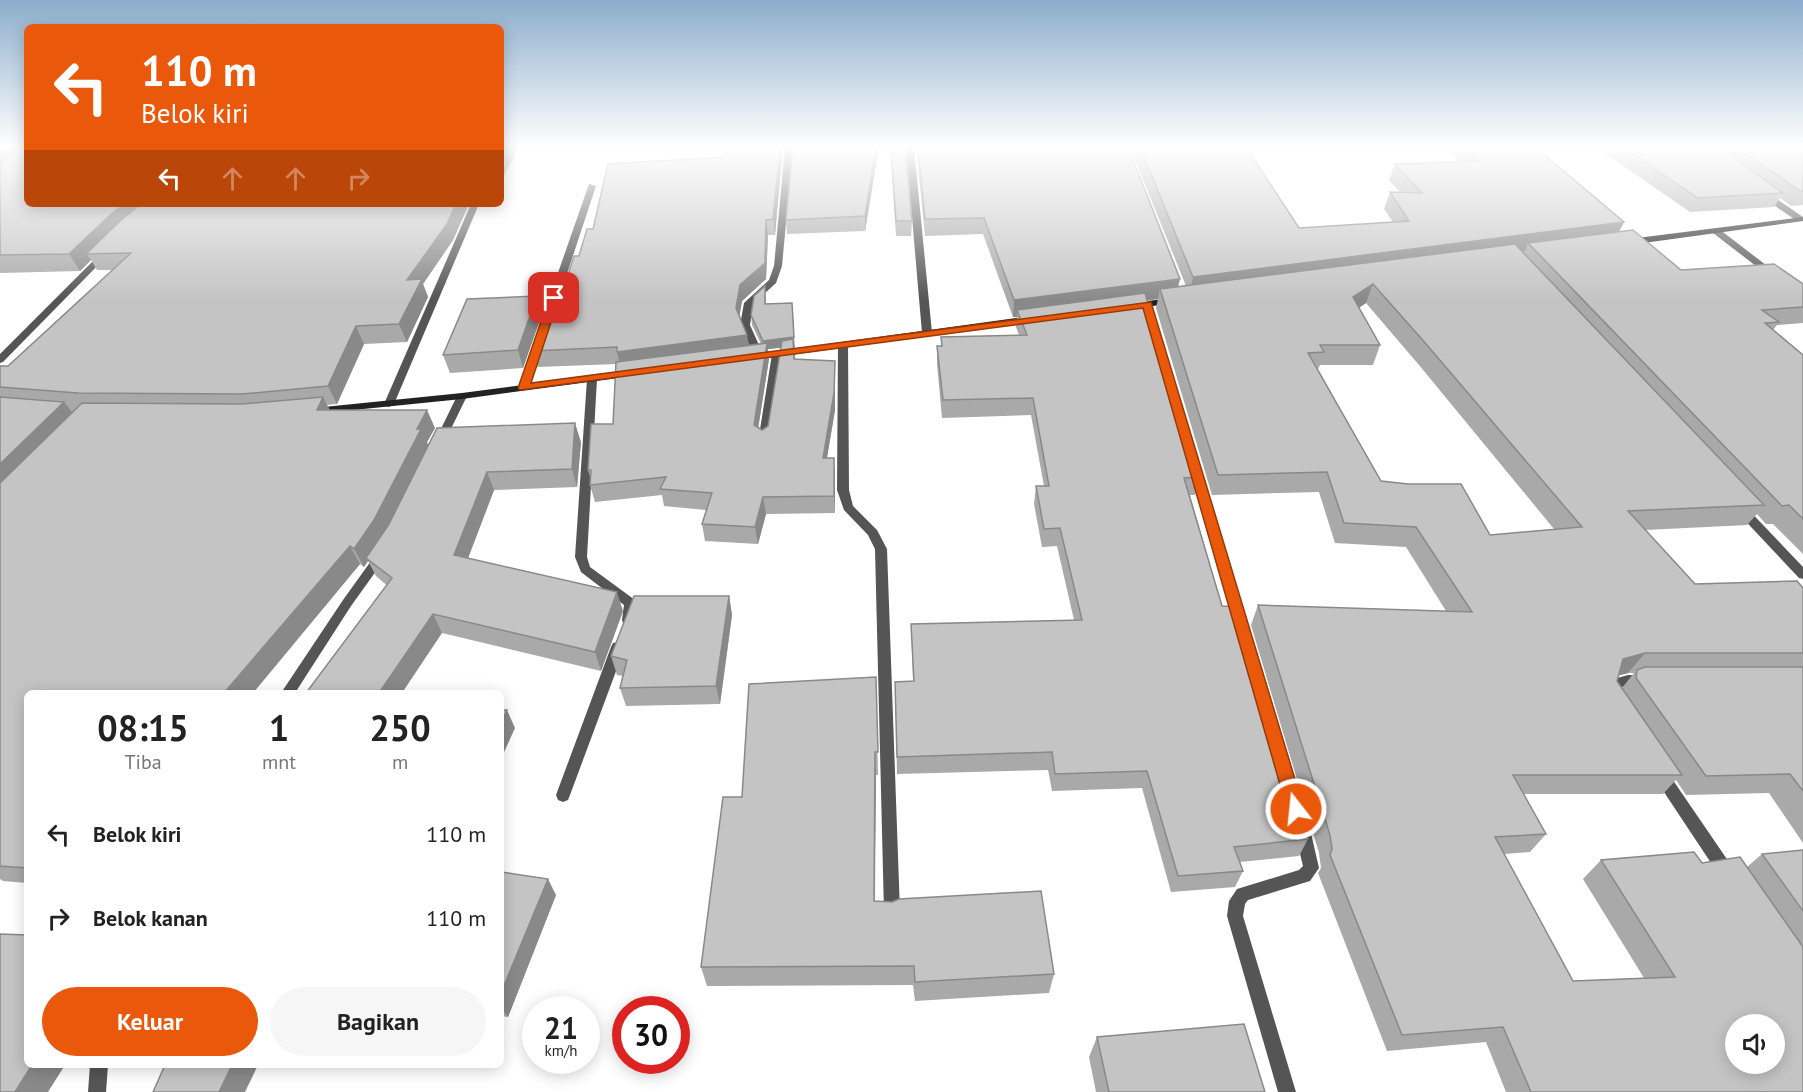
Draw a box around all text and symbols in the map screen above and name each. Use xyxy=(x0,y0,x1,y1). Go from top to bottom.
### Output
text: 110 m xyxy=(141,43,257,98)
icon: left xyxy=(42,48,120,126)
text: Belok kiri xyxy=(141,96,249,130)
icon: left xyxy=(153,162,186,195)
icon: ahead xyxy=(216,162,249,195)
icon: ahead xyxy=(279,162,312,195)
icon: right xyxy=(342,162,375,195)
pin xyxy=(528,272,579,323)
icon: arrive xyxy=(537,281,570,314)
text: 08:15 xyxy=(97,704,189,751)
text: 1 xyxy=(269,704,289,751)
text: 250 xyxy=(369,704,431,751)
text: Tiba xyxy=(124,749,162,775)
text: mnt xyxy=(262,749,296,775)
text: m xyxy=(392,749,408,775)
position arrow xyxy=(1264,777,1328,841)
icon: left xyxy=(42,818,75,851)
text: Belok kiri xyxy=(93,820,182,848)
text: 110 m xyxy=(426,820,486,848)
icon: right xyxy=(42,902,75,935)
text: Belok kanan xyxy=(93,904,208,932)
text: 110 m xyxy=(426,904,486,932)
button: Keluar xyxy=(42,987,258,1056)
button: Bagikan xyxy=(270,987,486,1056)
speed limit sign: 30 xyxy=(612,996,690,1074)
text: 21 xyxy=(544,1008,578,1047)
map controls xyxy=(1725,1014,1785,1074)
button: sound xyxy=(1725,1014,1785,1074)
text: km/h xyxy=(545,1041,577,1060)

